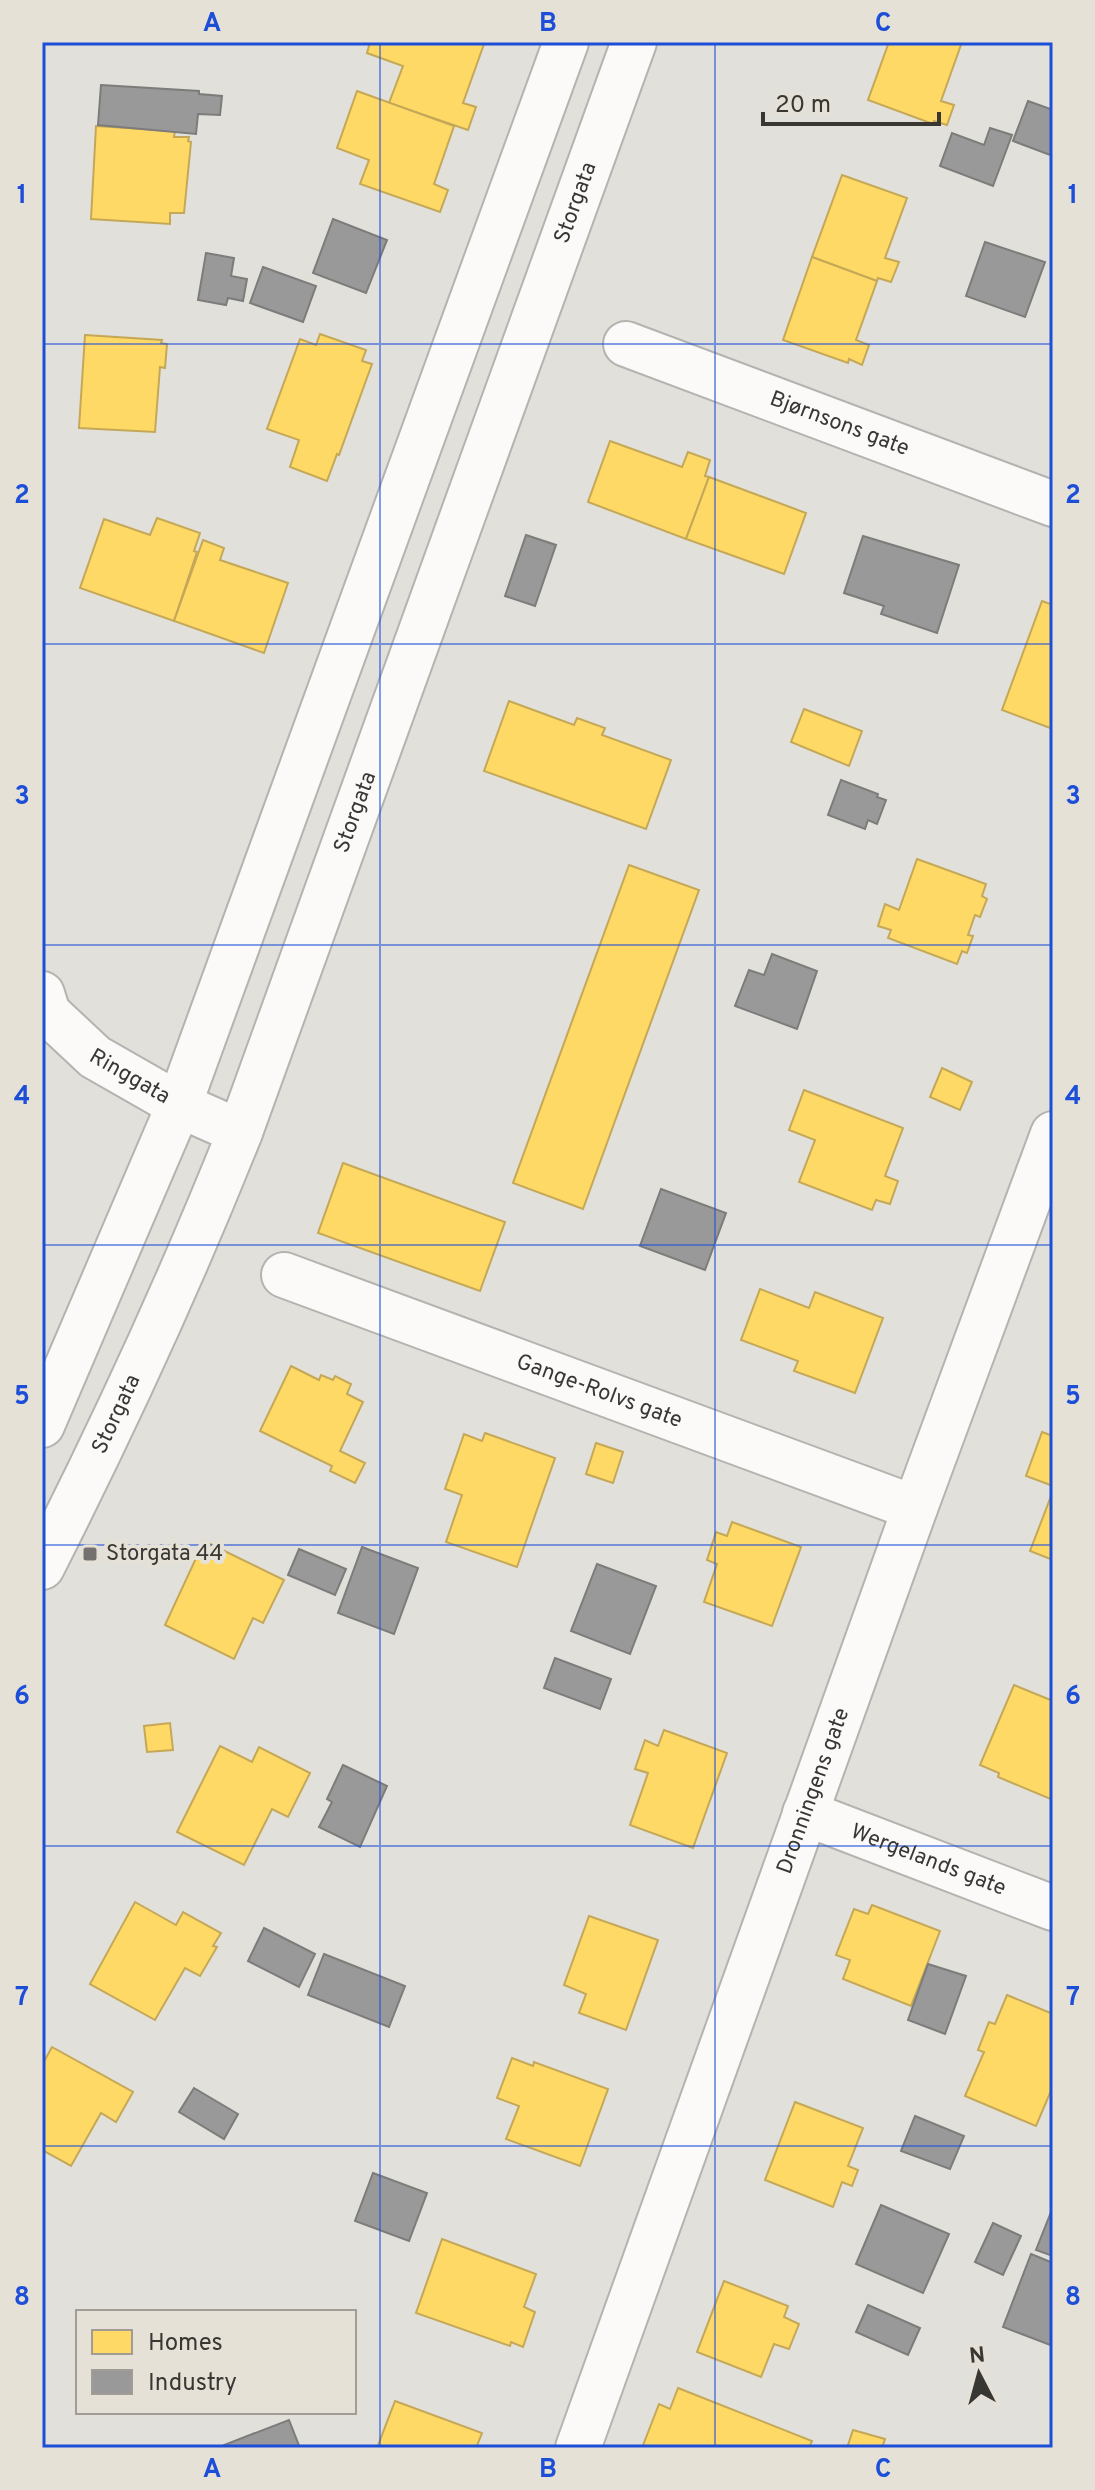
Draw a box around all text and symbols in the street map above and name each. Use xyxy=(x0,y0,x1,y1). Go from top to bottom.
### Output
text: A xyxy=(203,8,221,41)
text: B xyxy=(539,8,557,41)
text: C xyxy=(875,8,891,41)
scale bar xyxy=(763,76,939,126)
text: 20 m xyxy=(775,91,831,121)
street label: Storgata xyxy=(549,158,603,247)
text: 1 xyxy=(17,180,27,213)
text: 1 xyxy=(1068,180,1078,213)
street label: Bjørnsons gate xyxy=(766,386,913,462)
text: 2 xyxy=(14,480,30,513)
text: 2 xyxy=(1065,480,1081,513)
street label: Storgata xyxy=(328,768,383,857)
text: 3 xyxy=(14,781,30,814)
text: 3 xyxy=(1065,781,1081,814)
street label: Ringgata xyxy=(84,1043,175,1110)
text: 4 xyxy=(14,1081,30,1114)
text: 4 xyxy=(1065,1081,1081,1114)
street label: Gange-Rolvs gate xyxy=(513,1348,686,1434)
street label: Storgata xyxy=(86,1370,147,1458)
text: 5 xyxy=(14,1381,30,1414)
text: 5 xyxy=(1065,1381,1081,1414)
place label: Storgata 44 xyxy=(106,1541,223,1568)
marker: Storgata 44 xyxy=(81,1545,99,1563)
text: 6 xyxy=(14,1681,30,1714)
text: 6 xyxy=(1065,1681,1081,1714)
street label: Dronningens gate xyxy=(771,1704,856,1878)
street label: Wergelands gate xyxy=(847,1818,1010,1902)
text: 7 xyxy=(15,1982,29,2015)
text: 7 xyxy=(1066,1982,1080,2015)
text: 8 xyxy=(14,2282,30,2315)
text: 8 xyxy=(1065,2282,1081,2315)
legend xyxy=(76,2310,356,2414)
text: Homes xyxy=(148,2329,223,2359)
north arrow xyxy=(939,2334,1019,2414)
text: N xyxy=(968,2342,986,2371)
text: Industry xyxy=(148,2369,237,2399)
text: A xyxy=(203,2454,221,2487)
text: B xyxy=(539,2454,557,2487)
text: C xyxy=(875,2454,891,2487)

